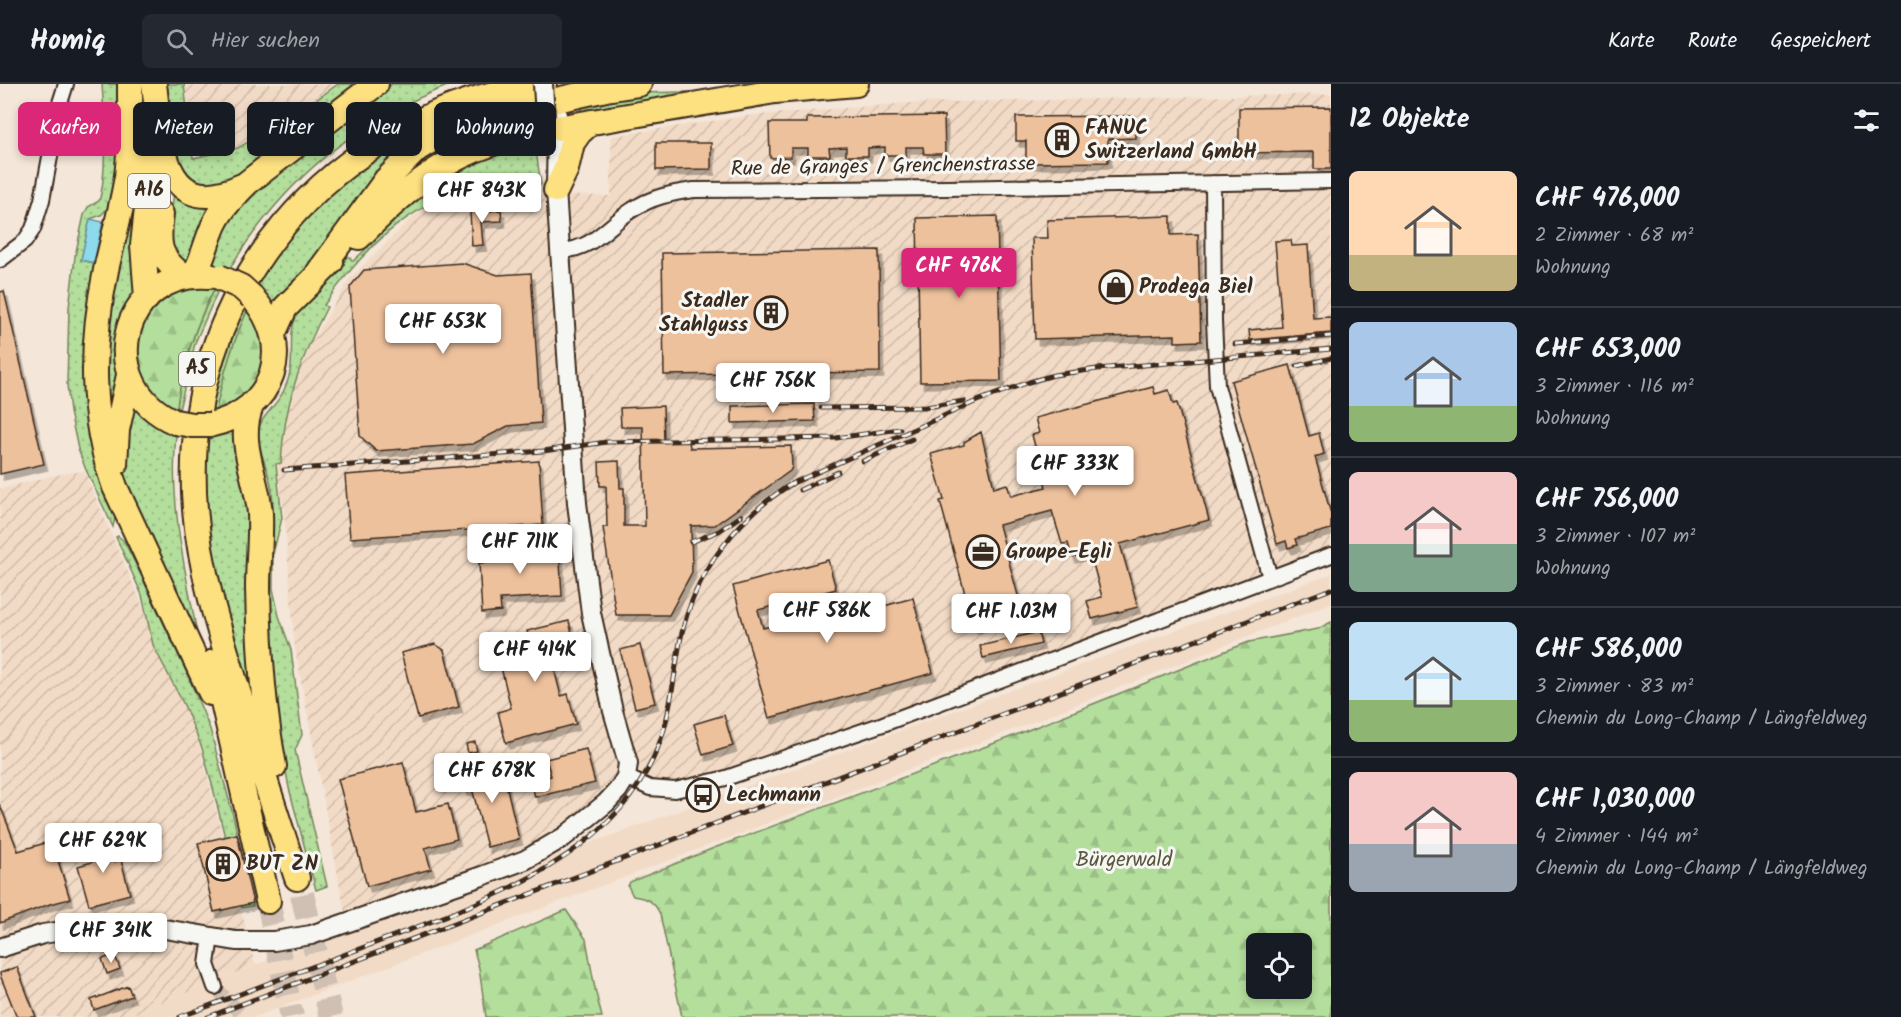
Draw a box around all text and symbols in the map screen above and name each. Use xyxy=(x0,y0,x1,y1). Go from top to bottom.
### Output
search box xyxy=(142,14,562,68)
text: Homiq xyxy=(30,19,106,64)
text: Hier suchen xyxy=(211,24,320,59)
icon: search xyxy=(163,25,196,58)
text: Karte xyxy=(1608,25,1655,58)
text: Route xyxy=(1688,25,1737,58)
text: Gespeichert xyxy=(1770,25,1871,58)
text: 12 Objekte xyxy=(1349,99,1470,141)
chip: Kaufen xyxy=(18,102,121,156)
chip: Mieten xyxy=(133,102,235,156)
chip: Filter xyxy=(247,102,334,156)
chip: Neu xyxy=(346,102,422,156)
chip: Wohnung xyxy=(434,102,556,156)
icon: filters xyxy=(1850,104,1883,137)
place label: FANUC Switzerland GmbH xyxy=(1085,112,1257,169)
building icon: FANUC Switzerland GmbH xyxy=(1044,122,1080,158)
street label: Rue de Granges / Grenchenstrasse xyxy=(730,148,1036,186)
pin: CHF 843K xyxy=(420,173,544,224)
road number: A16 xyxy=(128,174,170,208)
text: CHF 843K xyxy=(437,176,527,208)
text: CHF 476,000 xyxy=(1535,178,1679,220)
icon: home xyxy=(1397,195,1469,267)
text: 2 Zimmer · 68 m² xyxy=(1535,220,1693,252)
pin: CHF 476K xyxy=(897,248,1021,299)
text: CHF 476K xyxy=(915,251,1003,283)
text: Wohnung xyxy=(1535,252,1611,284)
shop icon: Prodega Biel xyxy=(1098,269,1134,305)
place label: Prodega Biel xyxy=(1139,271,1253,304)
place label: Stadler Stahlguss xyxy=(659,285,749,342)
building icon: Stadler Stahlguss xyxy=(753,295,789,331)
pin: CHF 653K xyxy=(381,304,505,355)
text: CHF 653K xyxy=(399,307,487,339)
text: CHF 653,000 xyxy=(1535,329,1680,371)
icon: home xyxy=(1397,346,1469,418)
road number: A5 xyxy=(179,352,215,386)
pin: CHF 756K xyxy=(711,363,835,414)
text: CHF 756K xyxy=(730,366,816,398)
text: 3 Zimmer · 116 m² xyxy=(1535,371,1694,403)
text: Wohnung xyxy=(1535,403,1611,435)
pin: CHF 333K xyxy=(1013,446,1137,497)
text: CHF 333K xyxy=(1031,449,1119,481)
text: CHF 756,000 xyxy=(1535,479,1678,521)
icon: home xyxy=(1397,496,1469,568)
text: 3 Zimmer · 107 m² xyxy=(1535,521,1695,553)
pin: CHF 711K xyxy=(458,524,582,575)
text: CHF 711K xyxy=(481,527,559,559)
office icon: Groupe-Egli xyxy=(965,534,1001,570)
place label: Groupe-Egli xyxy=(1006,536,1112,569)
text: Wohnung xyxy=(1535,553,1611,585)
pin: CHF 586K xyxy=(765,593,889,644)
pin: CHF 1.03M xyxy=(942,594,1080,645)
text: CHF 586K xyxy=(783,596,871,628)
text: CHF 1.03M xyxy=(966,597,1057,629)
text: CHF 586,000 xyxy=(1535,629,1681,671)
pin: CHF 414K xyxy=(473,632,597,683)
text: CHF 414K xyxy=(493,635,577,667)
icon: home xyxy=(1397,646,1469,718)
text: 3 Zimmer · 83 m² xyxy=(1535,671,1693,703)
text: Chemin du Long-Champ / Längfeldweg xyxy=(1535,703,1868,735)
pin: CHF 678K xyxy=(430,753,554,804)
text: CHF 678K xyxy=(448,756,536,788)
bus stop icon: Lechmann xyxy=(685,777,721,813)
place label: Lechmann xyxy=(726,779,821,812)
text: CHF 1,030,000 xyxy=(1535,779,1694,821)
icon: home xyxy=(1397,796,1469,868)
text: 4 Zimmer · 144 m² xyxy=(1535,821,1698,853)
pin: CHF 629K xyxy=(41,823,165,874)
text: CHF 629K xyxy=(59,826,147,858)
park label: Bürgerwald xyxy=(1076,844,1173,877)
building icon: BUT ZN xyxy=(205,846,241,882)
place label: BUT ZN xyxy=(246,848,319,881)
text: Chemin du Long-Champ / Längfeldweg xyxy=(1535,853,1868,885)
pin: CHF 341K xyxy=(49,913,173,964)
text: CHF 341K xyxy=(69,916,153,948)
map controls xyxy=(1246,933,1312,999)
button: locate xyxy=(1246,933,1312,999)

